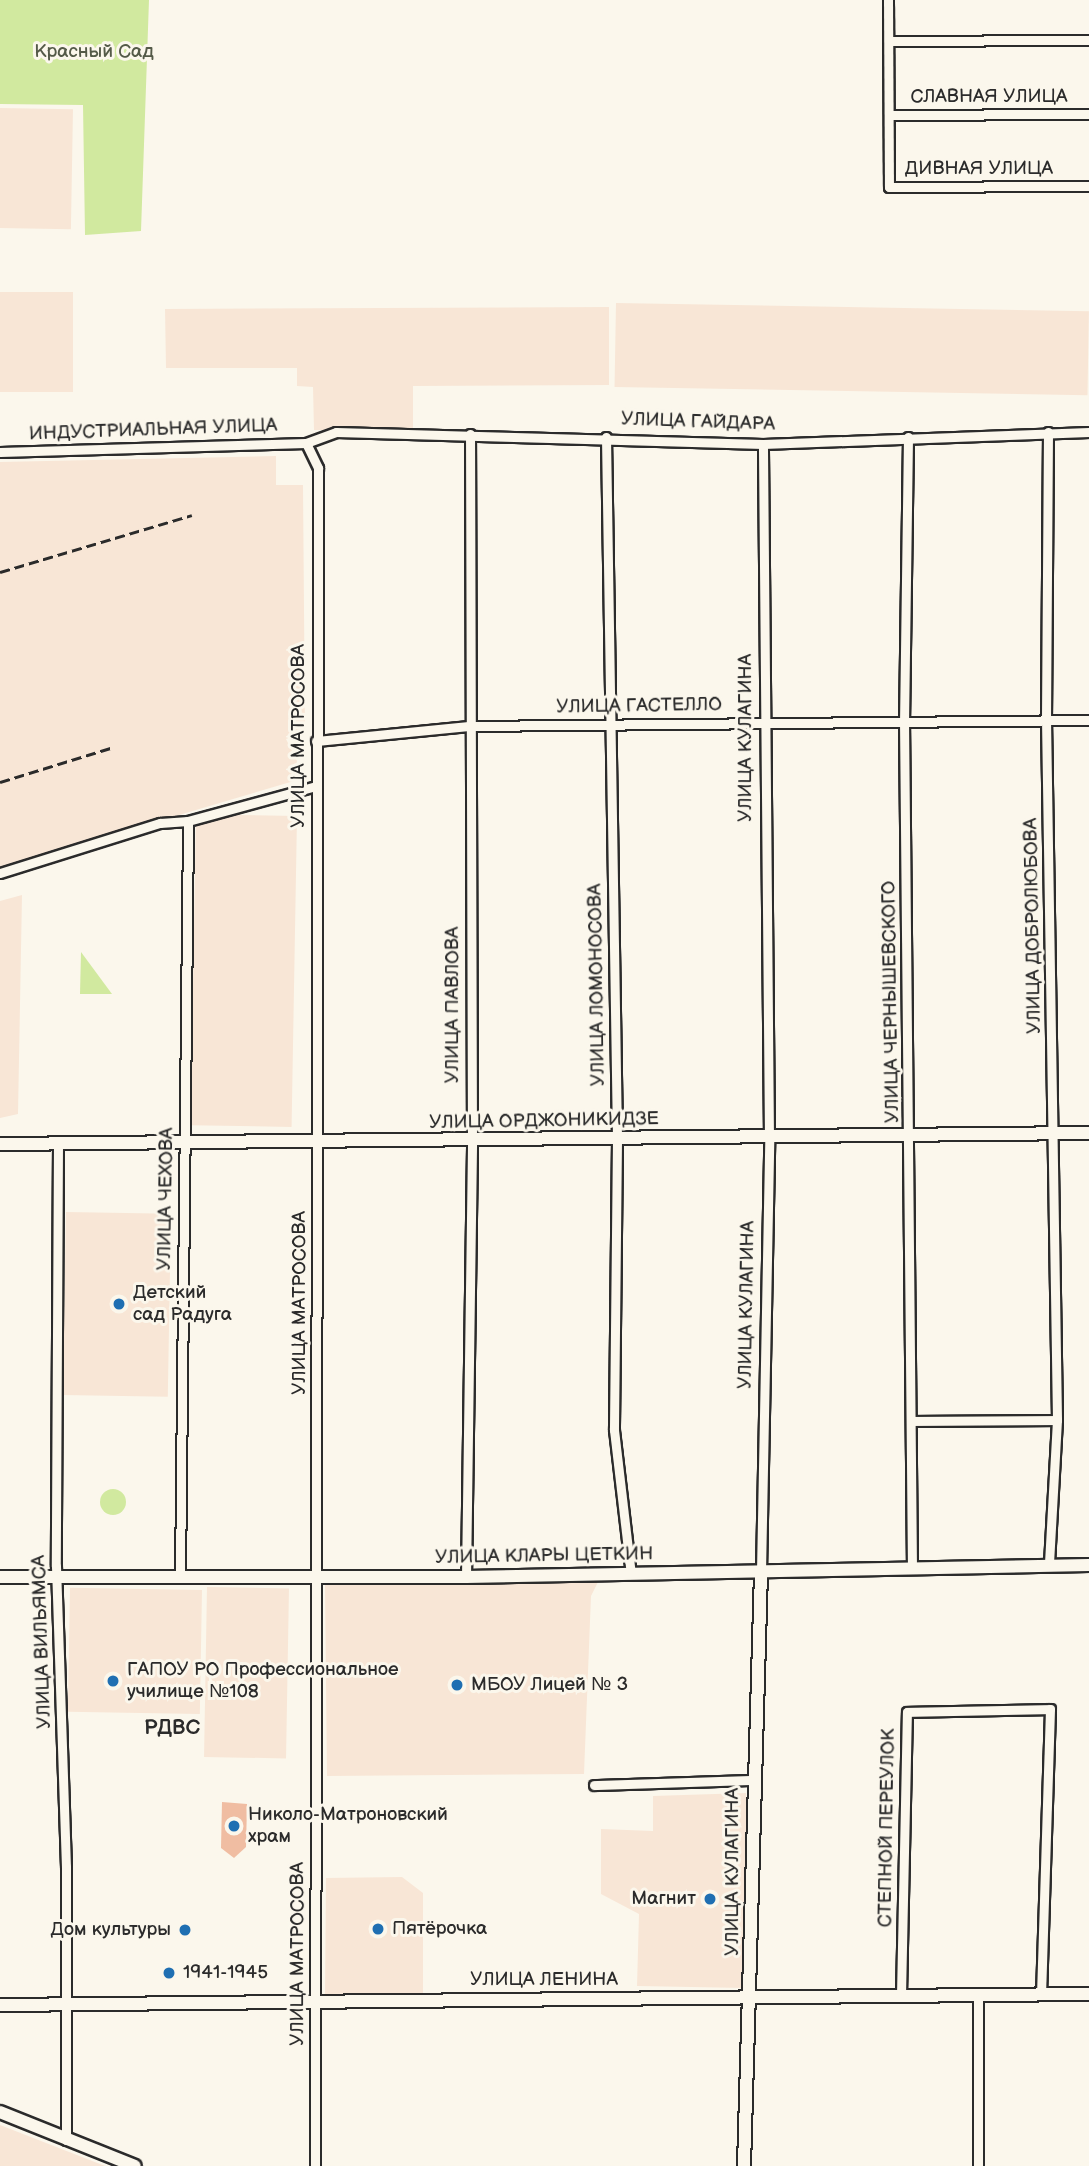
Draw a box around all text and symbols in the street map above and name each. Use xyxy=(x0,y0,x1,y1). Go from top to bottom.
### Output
park label: Красный Сад xyxy=(34,41,154,63)
street label: СЛАВНАЯ УЛИЦА xyxy=(910,86,1068,108)
street label: ДИВНАЯ УЛИЦА xyxy=(905,158,1053,180)
street label: УЛИЦА ГАЙДАРА xyxy=(621,408,775,436)
street label: ИНДУСТРИАЛЬНАЯ УЛИЦА xyxy=(28,414,278,446)
street label: УЛИЦА МАТРОСОВА xyxy=(288,644,310,828)
street label: УЛИЦА КУЛАГИНА xyxy=(735,654,757,822)
street label: УЛИЦА ГАСТЕЛЛО xyxy=(556,693,722,719)
street label: УЛИЦА ДОБРОЛЮБОВА xyxy=(1020,818,1046,1034)
street label: УЛИЦА ЧЕРНЫШЕВСКОГО xyxy=(877,881,905,1123)
street label: УЛИЦА ЛОМОНОСОВА xyxy=(584,883,610,1087)
street label: УЛИЦА ПАВЛОВА xyxy=(442,927,464,1083)
street label: УЛИЦА ОРДЖОНИКИДЗЕ xyxy=(429,1108,659,1134)
street label: УЛИЦА ЧЕХОВА xyxy=(153,1127,179,1271)
street label: УЛИЦА МАТРОСОВА xyxy=(289,1211,311,1395)
street label: УЛИЦА КУЛАГИНА xyxy=(734,1221,760,1389)
place label: Детский сад Радуга xyxy=(133,1282,232,1326)
marker: Детский сад Радуга xyxy=(111,1296,127,1312)
street label: УЛИЦА КЛАРЫ ЦЕТКИН xyxy=(435,1543,653,1569)
street label: УЛИЦА ВИЛЬЯМСА xyxy=(28,1555,56,1729)
place label: ГАПОУ РО Профессиональное училище №108 xyxy=(127,1659,398,1703)
marker: ГАПОУ РО Профессиональное училище №108 xyxy=(105,1673,121,1689)
place label: МБОУ Лицей № 3 xyxy=(471,1674,628,1696)
marker: МБОУ Лицей № 3 xyxy=(449,1677,465,1693)
district label: РДВС xyxy=(144,1715,200,1741)
street label: СТЕПНОЙ ПЕРЕУЛОК xyxy=(874,1728,900,1928)
street label: УЛИЦА КУЛАГИНА xyxy=(722,1788,744,1956)
place label: Николо-Матроновский храм xyxy=(248,1804,448,1848)
marker: Николо-Матроновский храм xyxy=(226,1818,242,1834)
street label: УЛИЦА МАТРОСОВА xyxy=(287,1862,309,2046)
place label: Магнит xyxy=(631,1888,696,1910)
marker: Магнит xyxy=(702,1891,718,1907)
place label: Пятёрочка xyxy=(392,1918,487,1940)
place label: Дом культуры xyxy=(51,1919,171,1941)
marker: Пятёрочка xyxy=(370,1921,386,1937)
marker: Дом культуры xyxy=(177,1922,193,1938)
place label: 1941-1945 xyxy=(183,1962,268,1984)
marker: 1941-1945 xyxy=(161,1965,177,1981)
street label: УЛИЦА ЛЕНИНА xyxy=(470,1969,618,1991)

